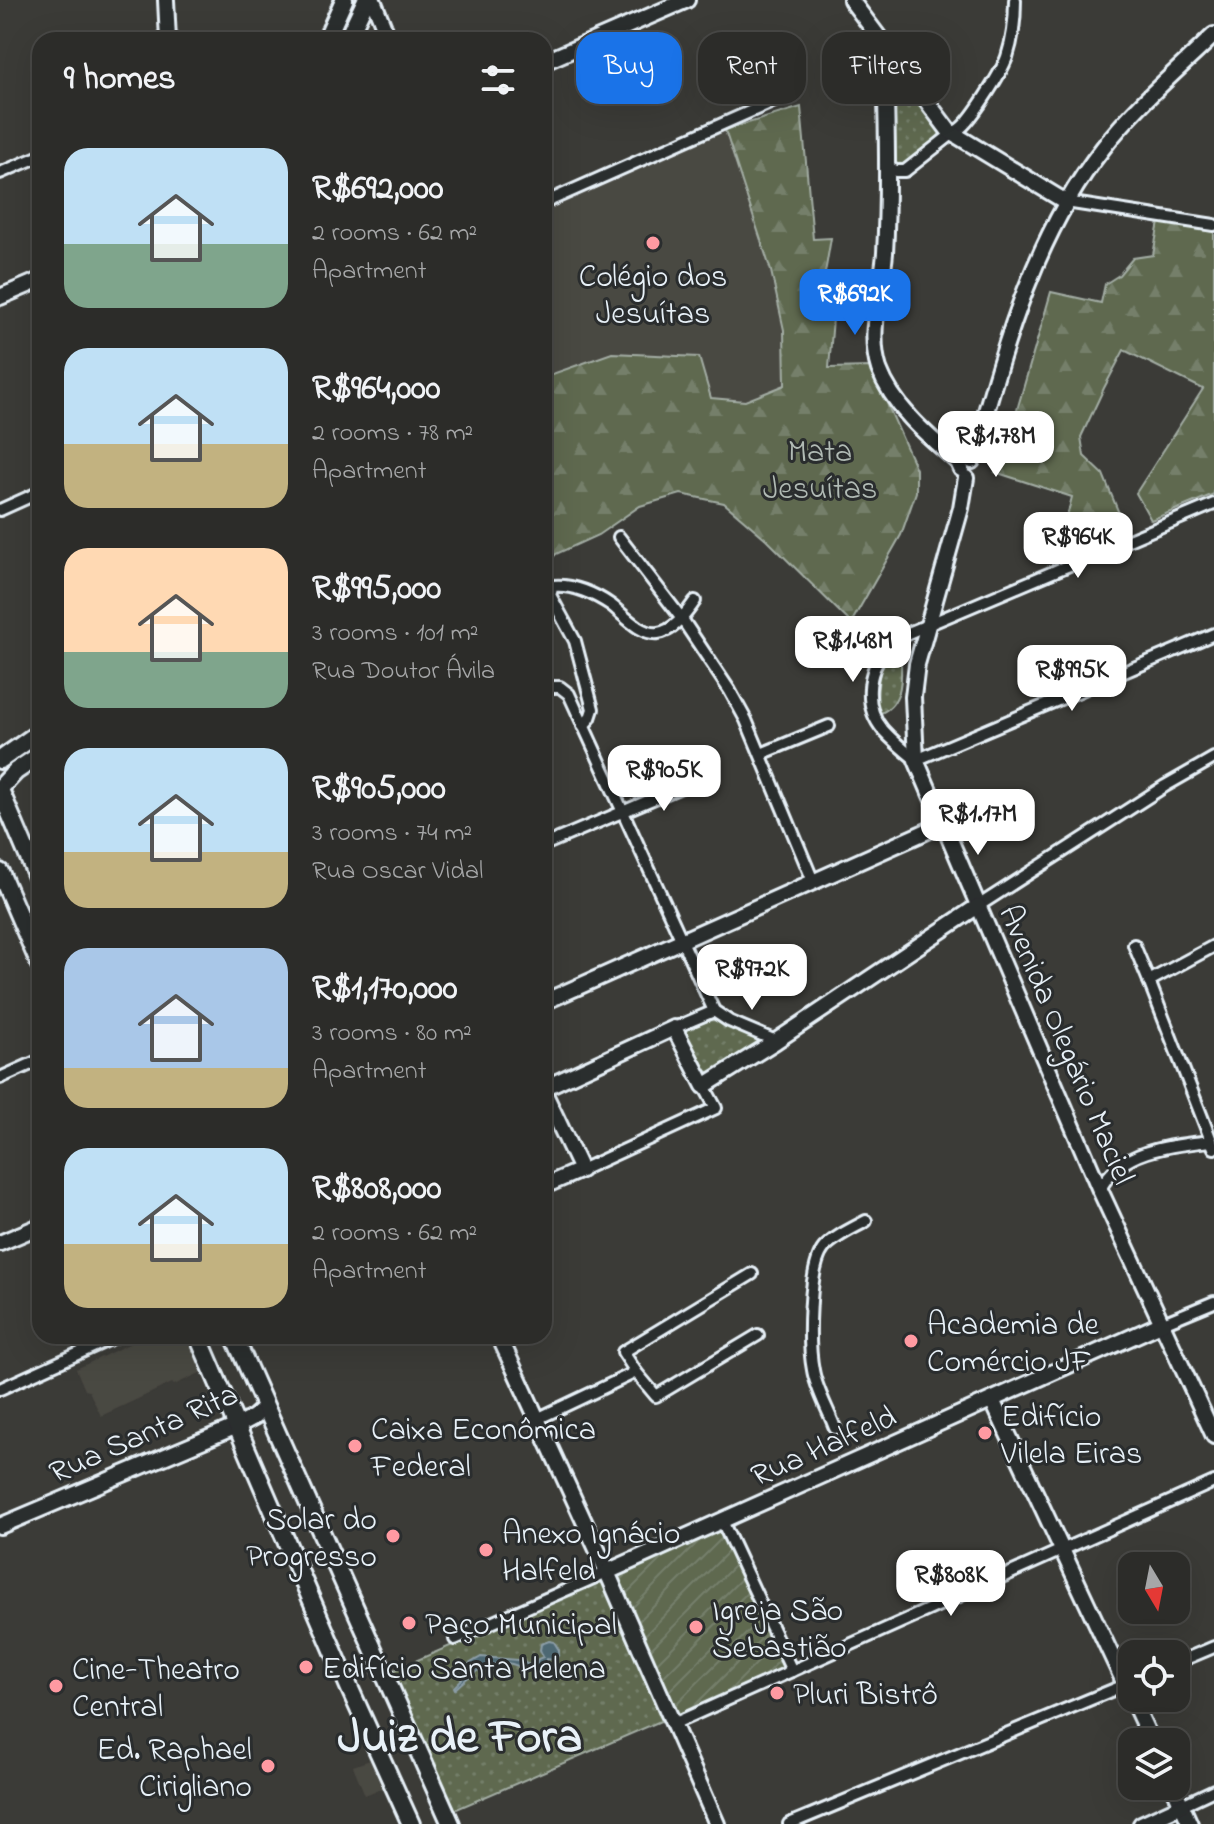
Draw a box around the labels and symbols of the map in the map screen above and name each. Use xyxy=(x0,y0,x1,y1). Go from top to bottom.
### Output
marker: Colégio dos Jesuítas xyxy=(644,234,662,252)
place label: Colégio dos Jesuítas xyxy=(579,255,727,339)
pin: R$692K xyxy=(790,269,920,337)
pin: R$1.78M xyxy=(922,411,1070,479)
park label: Mata Jesuítas xyxy=(763,430,877,514)
pin: R$964K xyxy=(1013,512,1143,580)
pin: R$1.48M xyxy=(779,616,927,684)
pin: R$995K xyxy=(1007,645,1137,713)
pin: R$905K xyxy=(599,745,729,813)
pin: R$1.17M xyxy=(904,789,1052,857)
street label: Avenida Olegário Maciel xyxy=(984,898,1145,1193)
pin: R$972K xyxy=(687,944,817,1012)
place label: Academia de Comércio JF xyxy=(927,1303,1099,1387)
marker: Academia de Comércio JF xyxy=(902,1332,920,1350)
street label: Rua Santa Rita xyxy=(42,1373,246,1498)
street label: Rua Halfeld xyxy=(744,1395,905,1501)
place label: Edifício Vilela Eiras xyxy=(1000,1395,1142,1479)
place label: Caixa Econômica Federal xyxy=(370,1408,596,1492)
marker: Edifício Vilela Eiras xyxy=(976,1424,994,1442)
marker: Caixa Econômica Federal xyxy=(346,1437,364,1455)
place label: Solar do Progresso xyxy=(246,1498,377,1582)
place label: Anexo Ignácio Halfeld xyxy=(502,1512,680,1596)
marker: Solar do Progresso xyxy=(384,1527,402,1545)
marker: Anexo Ignácio Halfeld xyxy=(477,1541,495,1559)
pin: R$808K xyxy=(886,1550,1016,1618)
north arrow xyxy=(1118,1552,1190,1624)
place label: Igreja São Sebastião xyxy=(712,1589,847,1673)
place label: Paço Municipal xyxy=(425,1603,617,1650)
marker: Paço Municipal xyxy=(400,1614,418,1632)
marker: Igreja São Sebastião xyxy=(687,1618,705,1636)
place label: Edifício Santa Helena xyxy=(322,1647,606,1694)
place label: Cine-Theatro Central xyxy=(72,1648,240,1732)
marker: Edifício Santa Helena xyxy=(297,1658,315,1676)
place label: Pluri Bistrô xyxy=(793,1673,938,1720)
marker: Cine-Theatro Central xyxy=(47,1677,65,1695)
marker: Pluri Bistrô xyxy=(768,1684,786,1702)
district label: Juiz de Fora xyxy=(338,1704,582,1774)
place label: Ed. Raphael Cirigliano xyxy=(96,1728,252,1812)
marker: Ed. Raphael Cirigliano xyxy=(259,1757,277,1775)

